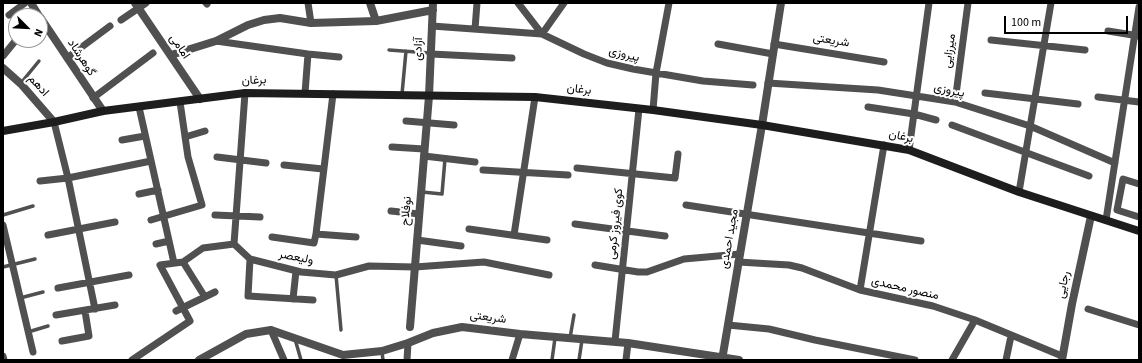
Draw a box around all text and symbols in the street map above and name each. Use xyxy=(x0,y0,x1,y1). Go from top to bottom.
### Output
north arrow xyxy=(8,8,48,48)
scale bar xyxy=(1006,8,1130,34)
text: 100 m xyxy=(1011,14,1041,31)
text: N xyxy=(30,26,47,39)
street label: شریعتی xyxy=(812,31,850,51)
street label: امامی xyxy=(166,32,192,62)
street label: میرزایی xyxy=(940,33,960,69)
street label: گوهرشاد xyxy=(64,37,98,79)
street label: آزادی xyxy=(411,37,427,61)
street label: پیروزی xyxy=(607,44,641,66)
street label: ادهم xyxy=(24,72,52,100)
street label: برغان xyxy=(241,73,267,89)
street label: پیروزی xyxy=(932,81,966,101)
street label: برغان xyxy=(566,82,592,98)
street label: برغان xyxy=(887,127,915,147)
street label: کوی فیروز کرمی xyxy=(605,188,627,260)
street label: نوفلاح xyxy=(399,196,415,226)
street label: مجید احمدی xyxy=(718,208,742,270)
street label: ولیعصر xyxy=(277,248,315,268)
street label: رجایی xyxy=(1054,270,1074,300)
street label: منصور محمدی xyxy=(870,274,940,304)
street label: شریعتی xyxy=(469,309,507,327)

